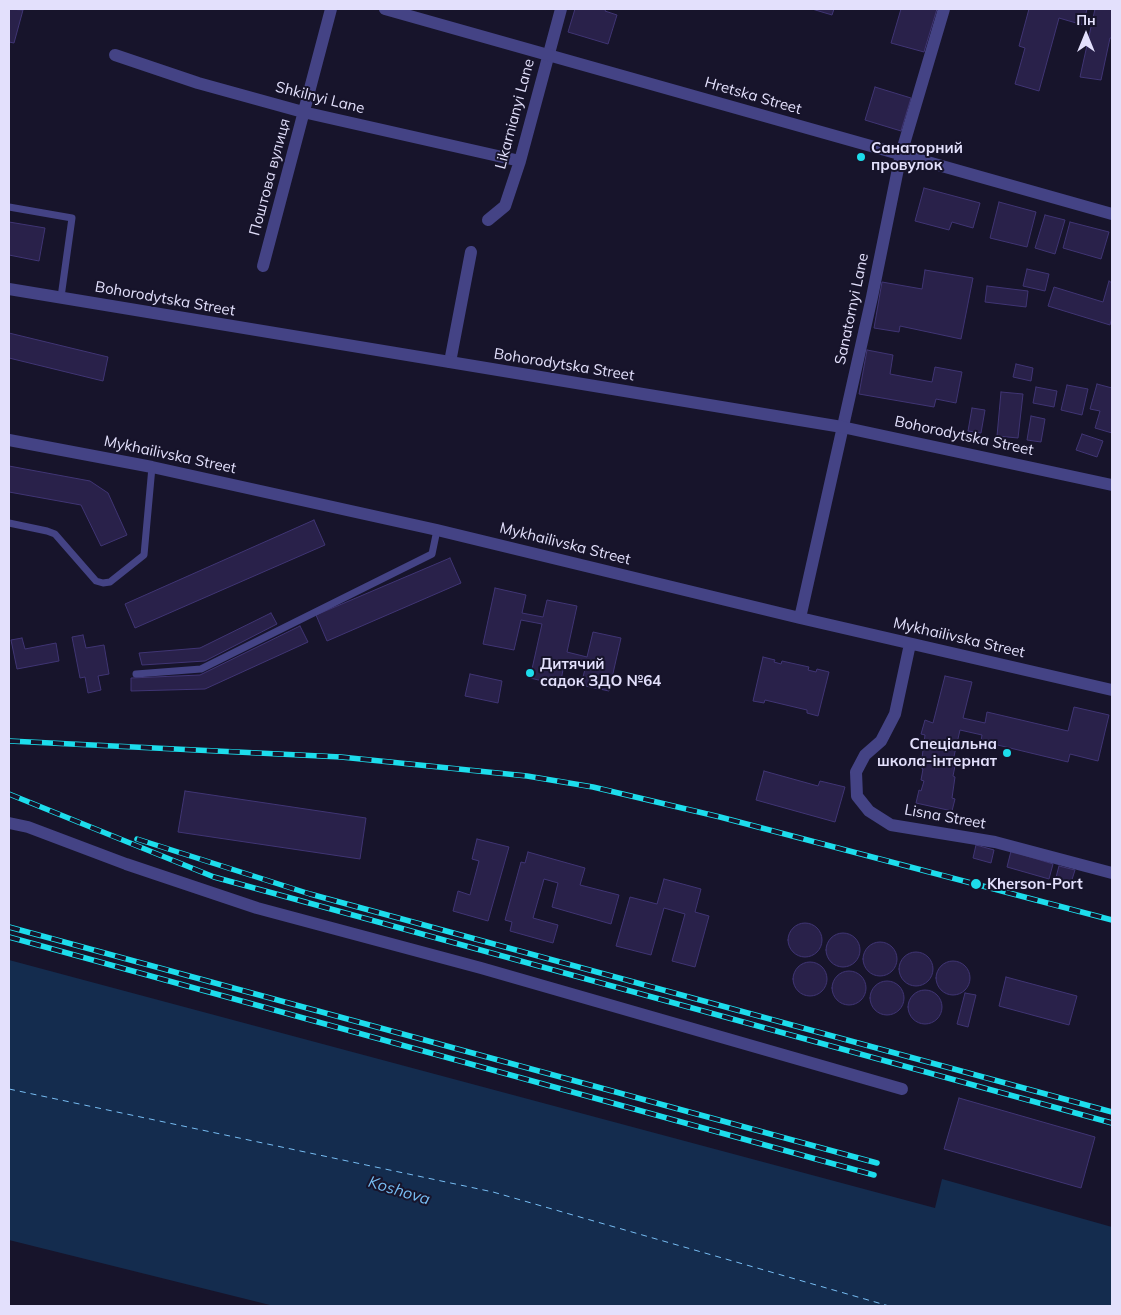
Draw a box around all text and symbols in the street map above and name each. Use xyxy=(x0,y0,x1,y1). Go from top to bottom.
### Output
north arrow xyxy=(1061,10,1111,60)
text: Пн xyxy=(1076,11,1096,29)
street label: Likarnianyi Lane xyxy=(492,57,538,171)
street label: Hretska Street xyxy=(703,74,803,118)
street label: Shkilnyi Lane xyxy=(274,78,366,118)
street label: Поштова вулиця xyxy=(246,116,294,238)
place label: Санаторний провулок xyxy=(871,139,963,174)
marker: Санаторний провулок xyxy=(855,151,867,163)
street label: Sanatornyi Lane xyxy=(831,252,873,366)
street label: Bohorodytska Street xyxy=(94,278,236,320)
street label: Bohorodytska Street xyxy=(493,345,635,385)
street label: Bohorodytska Street xyxy=(893,412,1035,460)
street label: Mykhailivska Street xyxy=(102,432,238,478)
street label: Mykhailivska Street xyxy=(498,519,632,569)
street label: Mykhailivska Street xyxy=(892,614,1026,662)
place label: Дитячий садок ЗДО №64 xyxy=(540,655,661,690)
marker: Дитячий садок ЗДО №64 xyxy=(524,667,536,679)
place label: Спеціальна школа-інтернат xyxy=(877,735,997,770)
marker: Спеціальна школа-інтернат xyxy=(1001,747,1013,759)
street label: Lisna Street xyxy=(903,801,987,833)
place label: Kherson-Port xyxy=(987,875,1083,893)
marker: Kherson-Port xyxy=(969,877,983,891)
water label: Koshova xyxy=(366,1173,432,1209)

